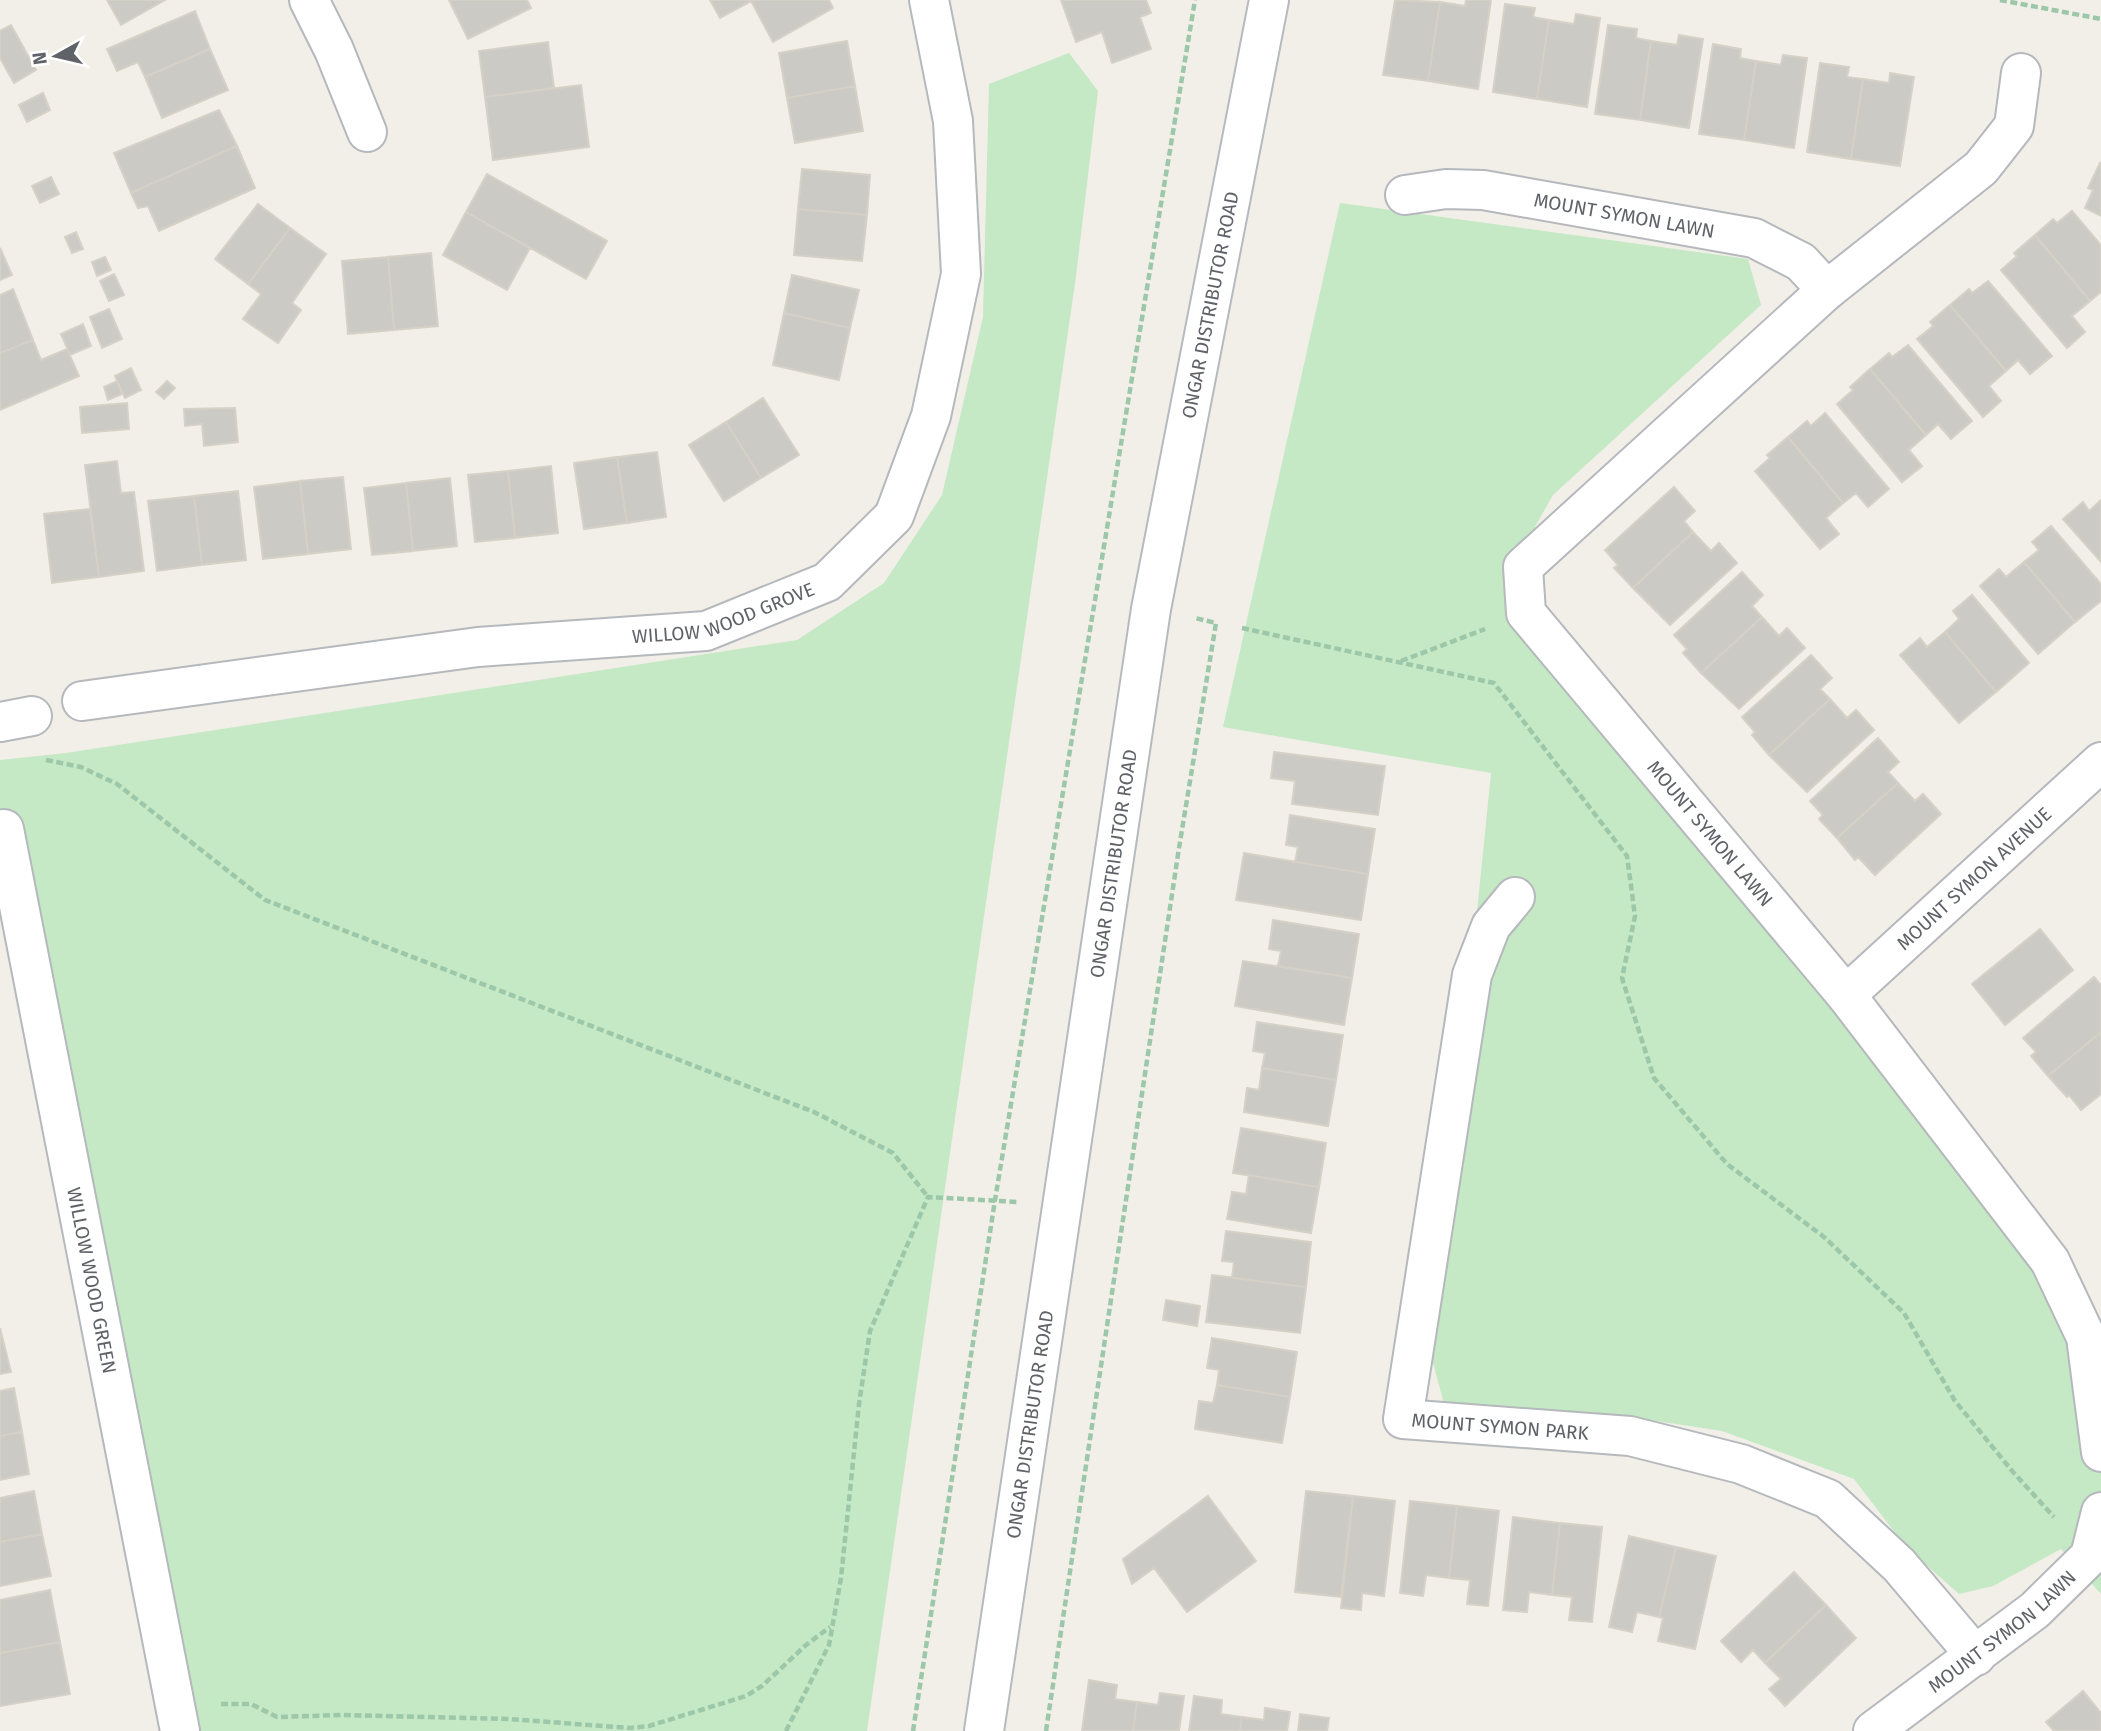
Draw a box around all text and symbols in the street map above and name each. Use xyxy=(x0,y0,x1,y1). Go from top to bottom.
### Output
north arrow xyxy=(21,21,91,91)
text: N xyxy=(27,50,52,66)
street label: MOUNT SYMON LAWN xyxy=(1532,188,1716,243)
street label: ONGAR DISTRIBUTOR ROAD xyxy=(1177,190,1244,421)
street label: WILLOW WOOD GROVE xyxy=(631,577,818,648)
street label: ONGAR DISTRIBUTOR ROAD xyxy=(1085,748,1142,979)
street label: MOUNT SYMON LAWN xyxy=(1642,756,1778,911)
street label: MOUNT SYMON AVENUE xyxy=(1892,802,2056,955)
street label: WILLOW WOOD GREEN xyxy=(62,1185,121,1376)
street label: ONGAR DISTRIBUTOR ROAD xyxy=(1002,1309,1058,1540)
street label: MOUNT SYMON PARK xyxy=(1411,1409,1590,1445)
street label: MOUNT SYMON LAWN xyxy=(1924,1565,2081,1698)

